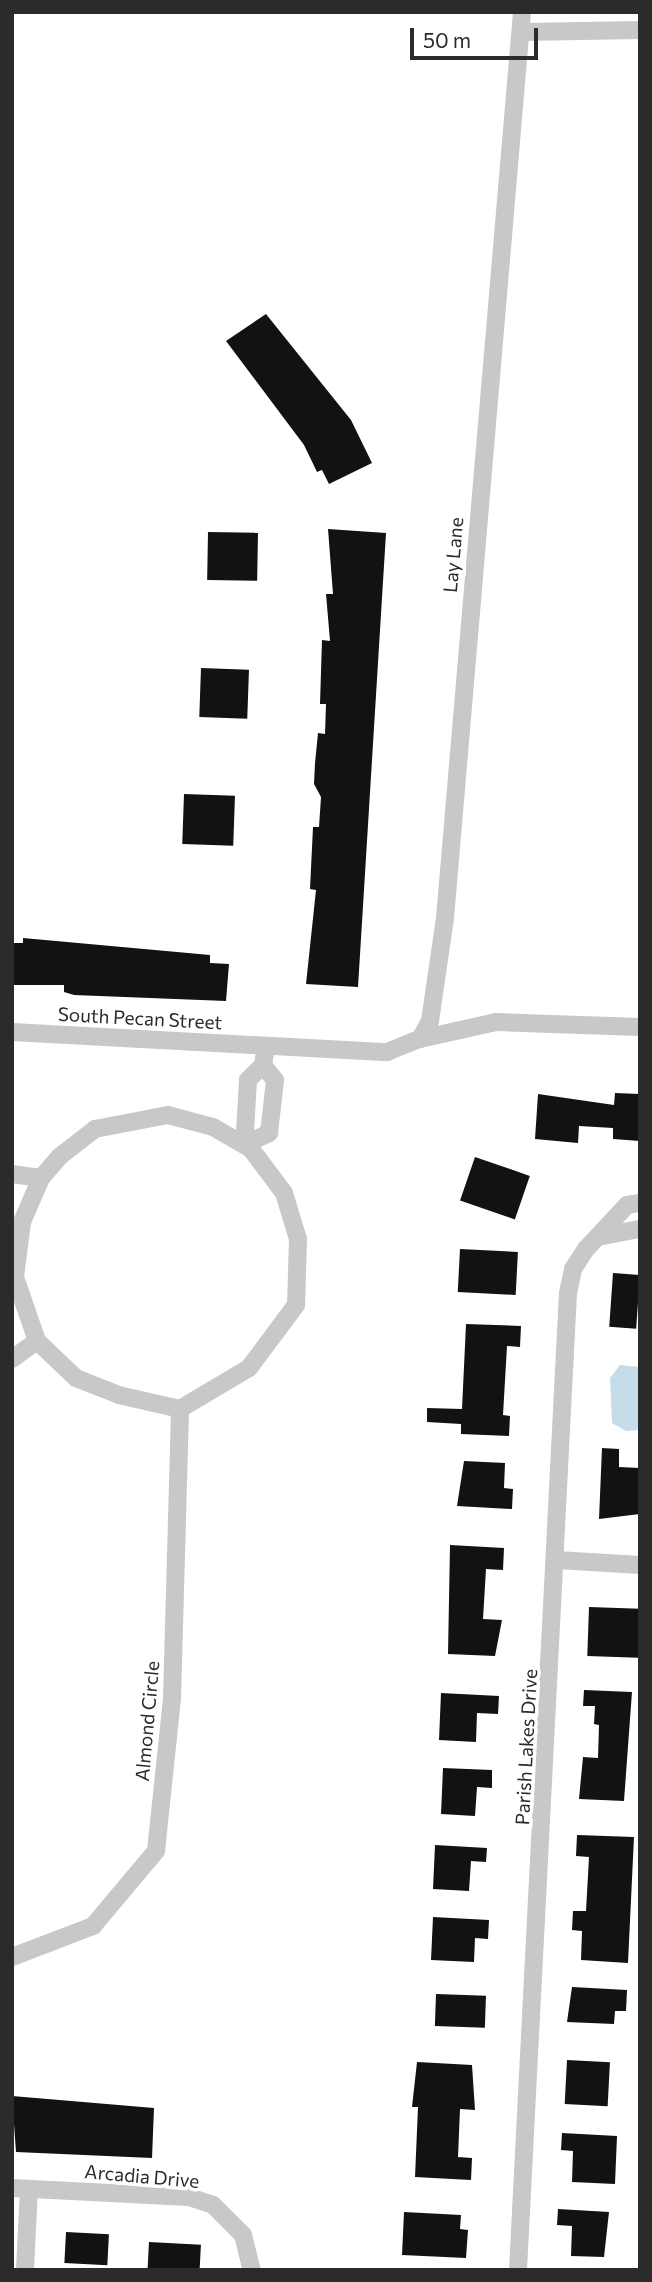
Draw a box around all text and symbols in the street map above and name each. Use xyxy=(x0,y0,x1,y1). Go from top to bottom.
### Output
scale bar xyxy=(414,14,542,58)
text: 50 m xyxy=(423,27,471,52)
street label: Lay Lane xyxy=(438,516,468,594)
street label: South Pecan Street xyxy=(57,1002,223,1034)
street label: Almond Circle xyxy=(130,1660,164,1782)
street label: Parish Lakes Drive xyxy=(511,1668,541,1826)
street label: Arcadia Drive xyxy=(84,2160,200,2192)

